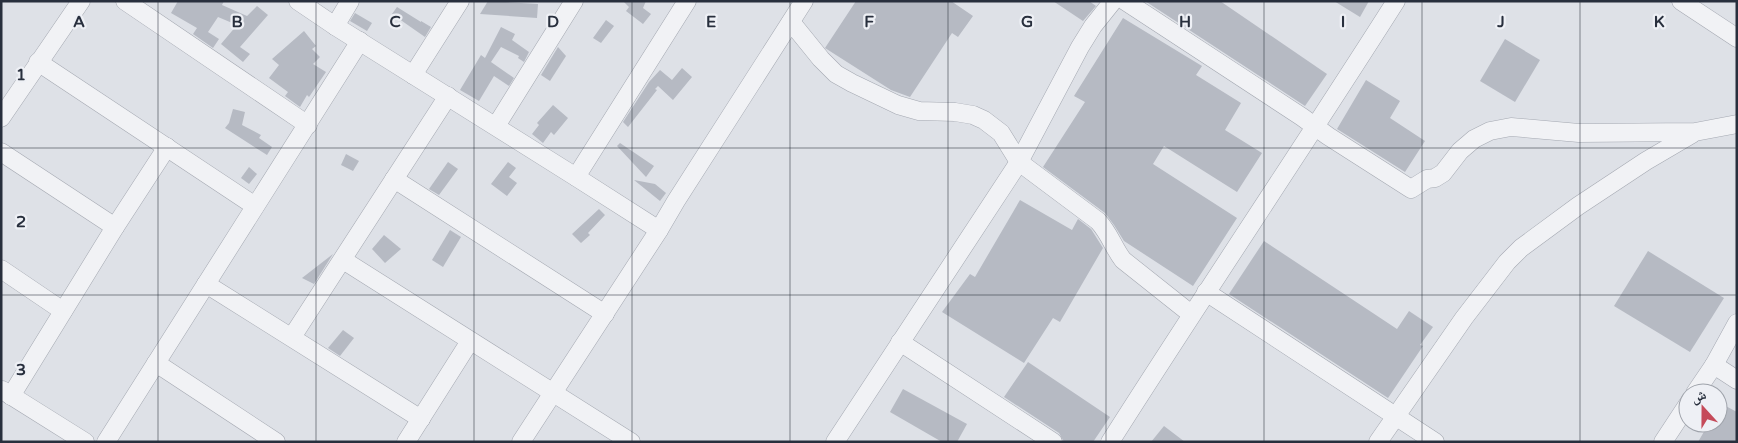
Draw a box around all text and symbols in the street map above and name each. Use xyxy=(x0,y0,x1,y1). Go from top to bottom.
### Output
text: A xyxy=(73,12,85,32)
text: B xyxy=(231,12,243,32)
text: C xyxy=(389,12,401,32)
text: D xyxy=(547,12,559,32)
text: E xyxy=(706,12,716,32)
text: F xyxy=(864,12,874,32)
text: G xyxy=(1021,12,1033,32)
text: H xyxy=(1179,12,1191,32)
text: I xyxy=(1341,12,1345,32)
text: J xyxy=(1496,12,1505,32)
text: K xyxy=(1654,12,1665,32)
text: 1 xyxy=(16,65,26,85)
text: 2 xyxy=(16,212,26,232)
text: 3 xyxy=(16,360,26,380)
north arrow xyxy=(1678,383,1728,433)
text: ش xyxy=(1689,386,1709,407)

